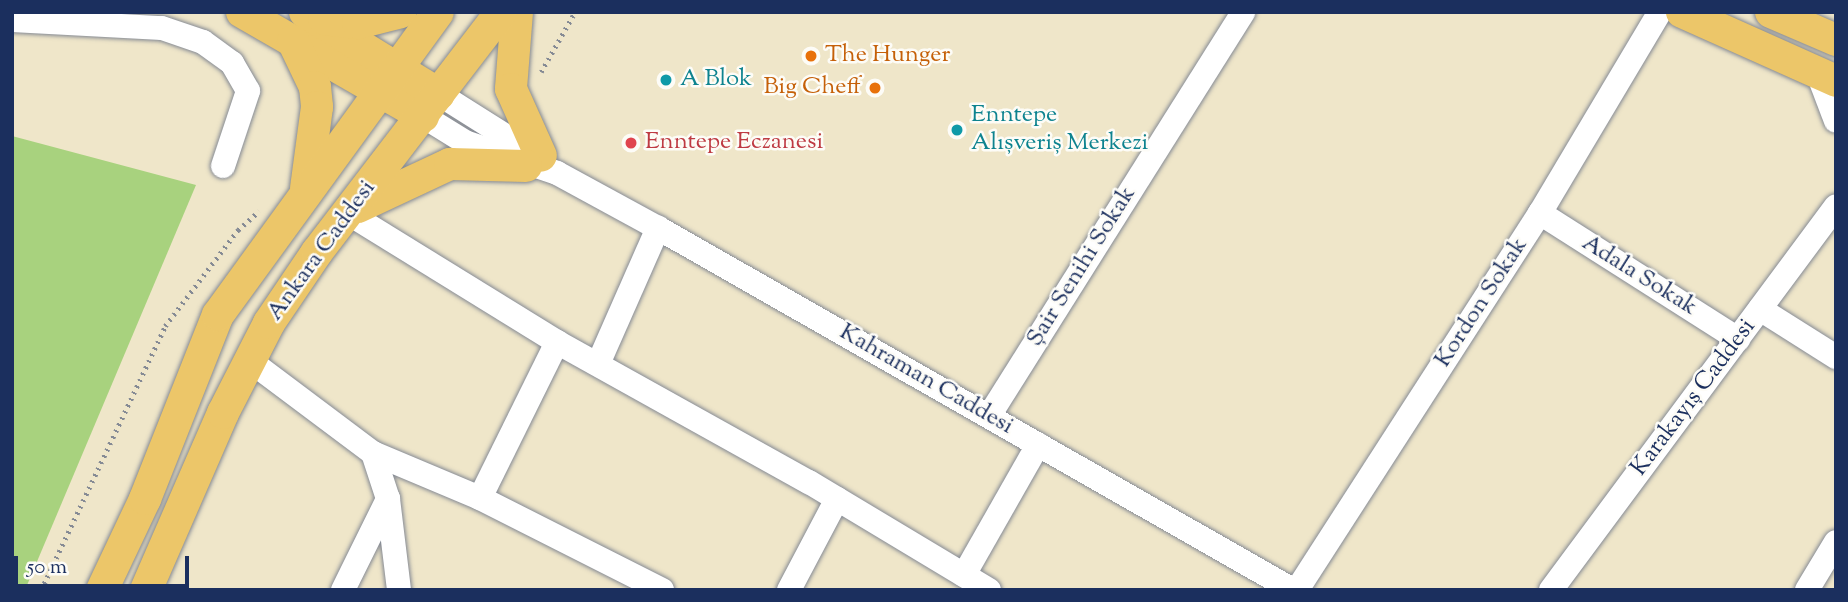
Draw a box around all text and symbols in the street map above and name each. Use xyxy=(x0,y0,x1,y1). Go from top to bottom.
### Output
place label: The Hunger xyxy=(825,42,951,70)
marker: The Hunger xyxy=(803,48,819,64)
place label: A Blok xyxy=(680,66,752,94)
marker: A Blok xyxy=(658,72,674,88)
place label: Big Cheff xyxy=(763,74,861,102)
marker: Big Cheff xyxy=(867,80,883,96)
place label: Enntepe Alışveriş Merkezi xyxy=(971,102,1148,158)
marker: Enntepe Alışveriş Merkezi xyxy=(949,122,965,138)
place label: Enntepe Eczanesi xyxy=(645,129,823,157)
marker: Enntepe Eczanesi xyxy=(623,135,639,151)
street label: Ankara Caddesi xyxy=(261,175,383,327)
street label: Şair Senihi Sokak xyxy=(1021,182,1143,352)
street label: Adala Sokak xyxy=(1576,229,1702,323)
street label: Kordon Sokak xyxy=(1429,233,1535,373)
street label: Karakayış Caddesi xyxy=(1626,314,1762,482)
street label: Kahraman Caddesi xyxy=(834,318,1018,442)
scale bar xyxy=(18,542,192,586)
text: 50 m xyxy=(27,553,67,583)

